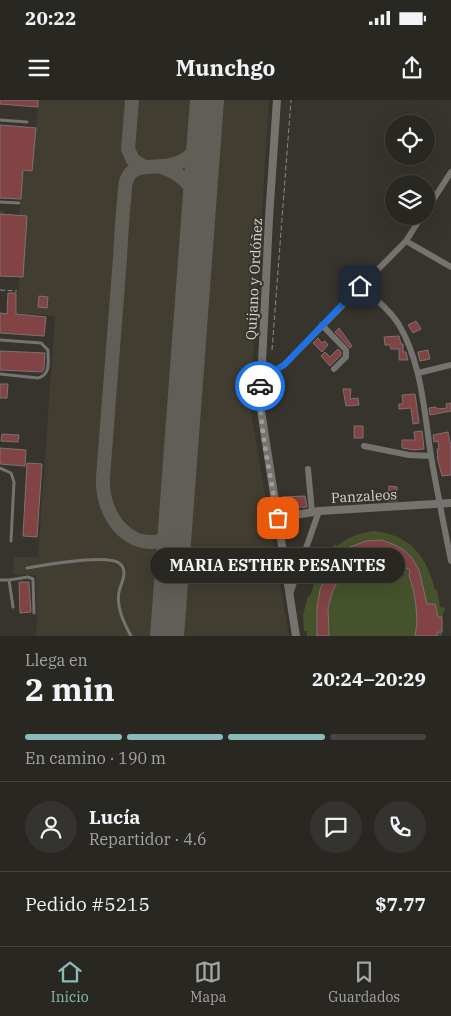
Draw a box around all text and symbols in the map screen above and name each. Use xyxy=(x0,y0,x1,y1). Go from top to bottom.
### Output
text: 20:22 xyxy=(25,6,76,30)
text: Munchgo xyxy=(176,53,275,82)
icon: menu xyxy=(25,54,53,82)
icon: share xyxy=(398,54,426,82)
map controls xyxy=(385,115,435,225)
button: locate xyxy=(385,115,435,165)
button: layers xyxy=(385,175,435,225)
street label: Quijano y Ordóñez xyxy=(242,218,266,340)
pin xyxy=(339,265,381,307)
icon: home xyxy=(346,272,374,300)
courier xyxy=(235,361,285,411)
icon: car xyxy=(246,372,274,400)
street label: Panzaleos xyxy=(330,485,398,507)
pin xyxy=(257,497,299,539)
icon: bag xyxy=(264,504,292,532)
callout: MARIA ESTHER PESANTES xyxy=(150,548,406,583)
text: MARIA ESTHER PESANTES xyxy=(169,555,386,575)
text: Llega en xyxy=(25,650,88,670)
text: 20:24–20:29 xyxy=(312,667,426,691)
text: 2 min xyxy=(25,668,115,710)
text: En camino · 190 m xyxy=(25,748,166,768)
button: person xyxy=(25,801,77,853)
button: chat xyxy=(310,801,362,853)
button: phone xyxy=(374,801,426,853)
text: Lucía xyxy=(89,805,140,829)
text: Repartidor · 4.6 xyxy=(89,829,207,849)
text: Pedido #5215 xyxy=(25,892,150,916)
text: $7.77 xyxy=(375,892,426,916)
tab: Inicio xyxy=(51,958,89,1006)
tab: Mapa xyxy=(190,958,226,1006)
tab: Guardados xyxy=(328,958,400,1006)

